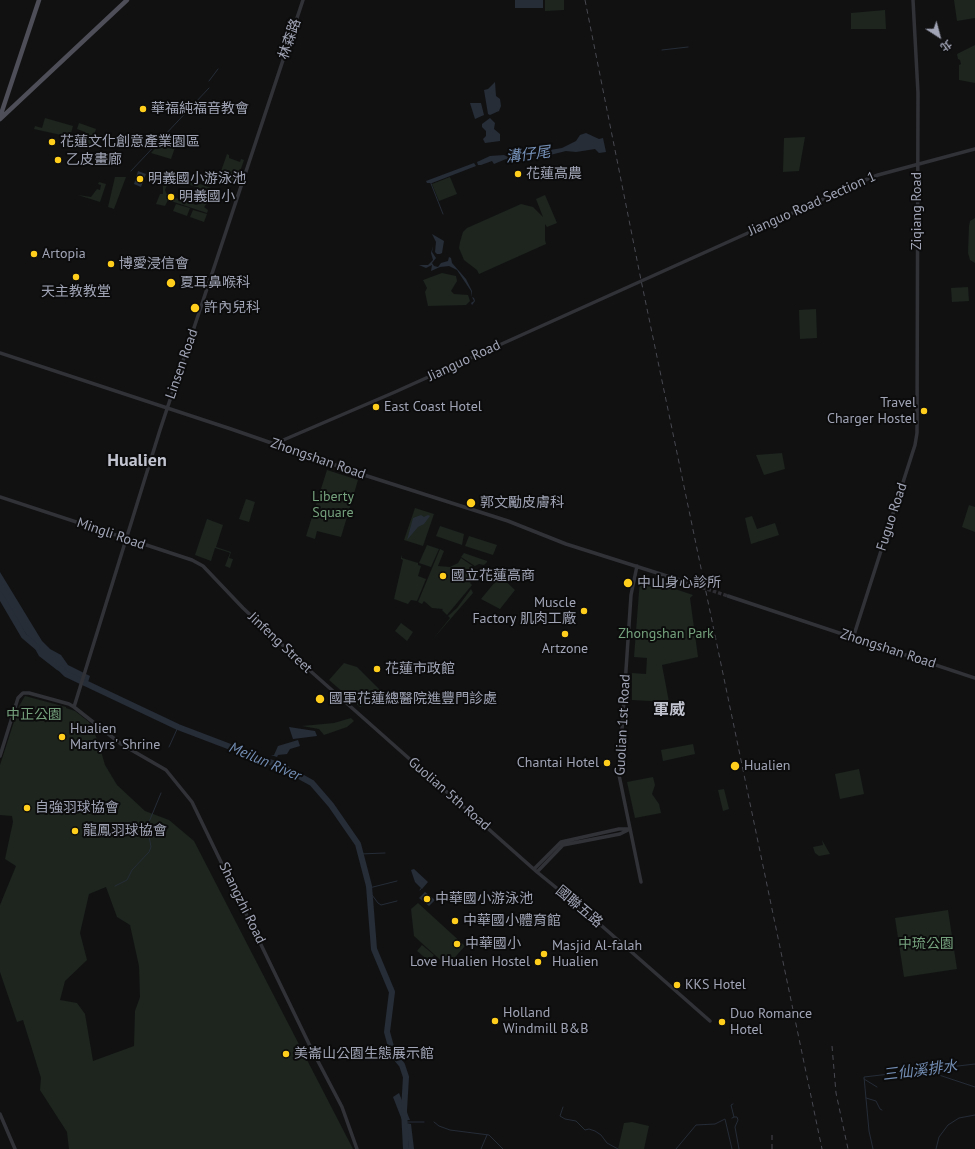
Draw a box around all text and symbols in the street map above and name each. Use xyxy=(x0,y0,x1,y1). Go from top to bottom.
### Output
street label: 林森路 xyxy=(275,16,305,62)
north arrow xyxy=(919,16,959,56)
text: 北 xyxy=(937,37,955,55)
place label: 華福純福音教會 xyxy=(151,101,249,117)
marker: 華福純福音教會 xyxy=(138,104,148,114)
place label: 花蓮文化創意產業園區 xyxy=(60,134,200,150)
marker: 花蓮文化創意產業園區 xyxy=(47,137,57,147)
water label: 溝仔尾 xyxy=(505,143,551,167)
place label: 乙皮畫廊 xyxy=(66,152,122,168)
marker: 乙皮畫廊 xyxy=(53,155,63,165)
place label: 花蓮高農 xyxy=(526,166,582,182)
street label: Jianguo Road Section 1 xyxy=(746,168,878,240)
marker: 花蓮高農 xyxy=(513,169,523,179)
place label: 明義國小游泳池 xyxy=(148,171,246,187)
street label: Ziqiang Road xyxy=(909,172,925,250)
marker: 明義國小游泳池 xyxy=(135,174,145,184)
place label: 明義國小 xyxy=(179,189,235,205)
marker: 明義國小 xyxy=(166,192,176,202)
place label: Artopia xyxy=(42,246,86,262)
marker: Artopia xyxy=(29,249,39,259)
place label: 博愛浸信會 xyxy=(119,256,189,272)
marker: 博愛浸信會 xyxy=(106,259,116,269)
marker: 天主教教堂 xyxy=(71,272,81,282)
place label: 夏耳鼻喉科 xyxy=(180,275,250,291)
marker: 夏耳鼻喉科 xyxy=(165,277,177,289)
place label: 天主教教堂 xyxy=(41,284,111,300)
place label: 許內兒科 xyxy=(204,300,260,316)
marker: 許內兒科 xyxy=(189,302,201,314)
street label: Linsen Road xyxy=(162,327,202,401)
street label: Jianguo Road xyxy=(425,337,503,385)
place label: Travel Charger Hostel xyxy=(827,395,916,428)
place label: East Coast Hotel xyxy=(384,399,482,415)
marker: East Coast Hotel xyxy=(371,402,381,412)
marker: Travel Charger Hostel xyxy=(919,406,929,416)
street label: Zhongshan Road xyxy=(268,435,368,483)
district label: Hualien xyxy=(107,450,167,472)
street label: Fuguo Road xyxy=(873,481,911,553)
park label: Liberty Square xyxy=(312,489,354,522)
place label: 郭文勵皮膚科 xyxy=(480,495,564,511)
marker: 郭文勵皮膚科 xyxy=(465,497,477,509)
street label: Mingli Road xyxy=(75,514,147,554)
place label: 國立花蓮高商 xyxy=(451,568,535,584)
marker: 國立花蓮高商 xyxy=(438,571,448,581)
place label: 中山身心診所 xyxy=(637,575,721,591)
marker: 中山身心診所 xyxy=(622,577,634,589)
place label: Muscle Factory 肌肉工廠 xyxy=(472,595,576,628)
marker: Muscle Factory 肌肉工廠 xyxy=(579,606,589,616)
street label: Jinfeng Street xyxy=(244,609,316,677)
park label: Zhongshan Park xyxy=(618,626,714,642)
street label: Zhongshan Road xyxy=(838,626,938,672)
marker: Artzone xyxy=(560,629,570,639)
place label: Artzone xyxy=(542,641,588,657)
place label: 花蓮市政館 xyxy=(385,661,455,677)
marker: 花蓮市政館 xyxy=(372,664,382,674)
street label: Guolian 1st Road xyxy=(612,674,634,776)
place label: 國軍花蓮總醫院進豐門診處 xyxy=(329,691,497,707)
marker: 國軍花蓮總醫院進豐門診處 xyxy=(314,693,326,705)
district label: 軍威 xyxy=(653,700,685,720)
park label: 中正公園 xyxy=(6,707,62,723)
place label: Hualien Martyrs' Shrine xyxy=(70,721,160,754)
marker: Hualien Martyrs' Shrine xyxy=(57,732,67,742)
water label: Meilun River xyxy=(226,739,304,785)
street label: Guolian 5th Road xyxy=(405,754,493,834)
place label: Chantai Hotel xyxy=(517,755,599,771)
marker: Chantai Hotel xyxy=(602,758,612,768)
place label: Hualien xyxy=(744,758,791,774)
marker: Hualien xyxy=(729,760,741,772)
place label: 自強羽球協會 xyxy=(35,800,119,816)
marker: 自強羽球協會 xyxy=(22,803,32,813)
place label: 龍鳳羽球協會 xyxy=(83,823,167,839)
marker: 龍鳳羽球協會 xyxy=(70,826,80,836)
street label: Shangzhi Road xyxy=(215,860,269,946)
street label: 國聯五路 xyxy=(552,883,606,931)
place label: 中華國小游泳池 xyxy=(435,891,533,907)
marker: 中華國小游泳池 xyxy=(422,894,432,904)
place label: 中華國小體育館 xyxy=(463,913,561,929)
marker: 中華國小體育館 xyxy=(450,916,460,926)
place label: 中華國小 xyxy=(465,936,521,952)
park label: 中琉公園 xyxy=(898,936,954,952)
place label: Masjid Al-falah Hualien xyxy=(552,938,642,970)
marker: 中華國小 xyxy=(452,939,462,949)
marker: Masjid Al-falah Hualien xyxy=(539,949,549,959)
place label: Love Hualien Hostel xyxy=(410,954,530,970)
marker: Love Hualien Hostel xyxy=(533,957,543,967)
place label: KKS Hotel xyxy=(685,977,746,993)
marker: KKS Hotel xyxy=(672,980,682,990)
place label: Holland Windmill B&B xyxy=(503,1005,588,1038)
place label: Duo Romance Hotel xyxy=(730,1006,812,1038)
marker: Holland Windmill B&B xyxy=(490,1016,500,1026)
marker: Duo Romance Hotel xyxy=(717,1017,727,1027)
place label: 美崙山公園生態展示館 xyxy=(294,1046,434,1062)
marker: 美崙山公園生態展示館 xyxy=(281,1049,291,1059)
water label: 三仙溪排水 xyxy=(882,1057,958,1085)

